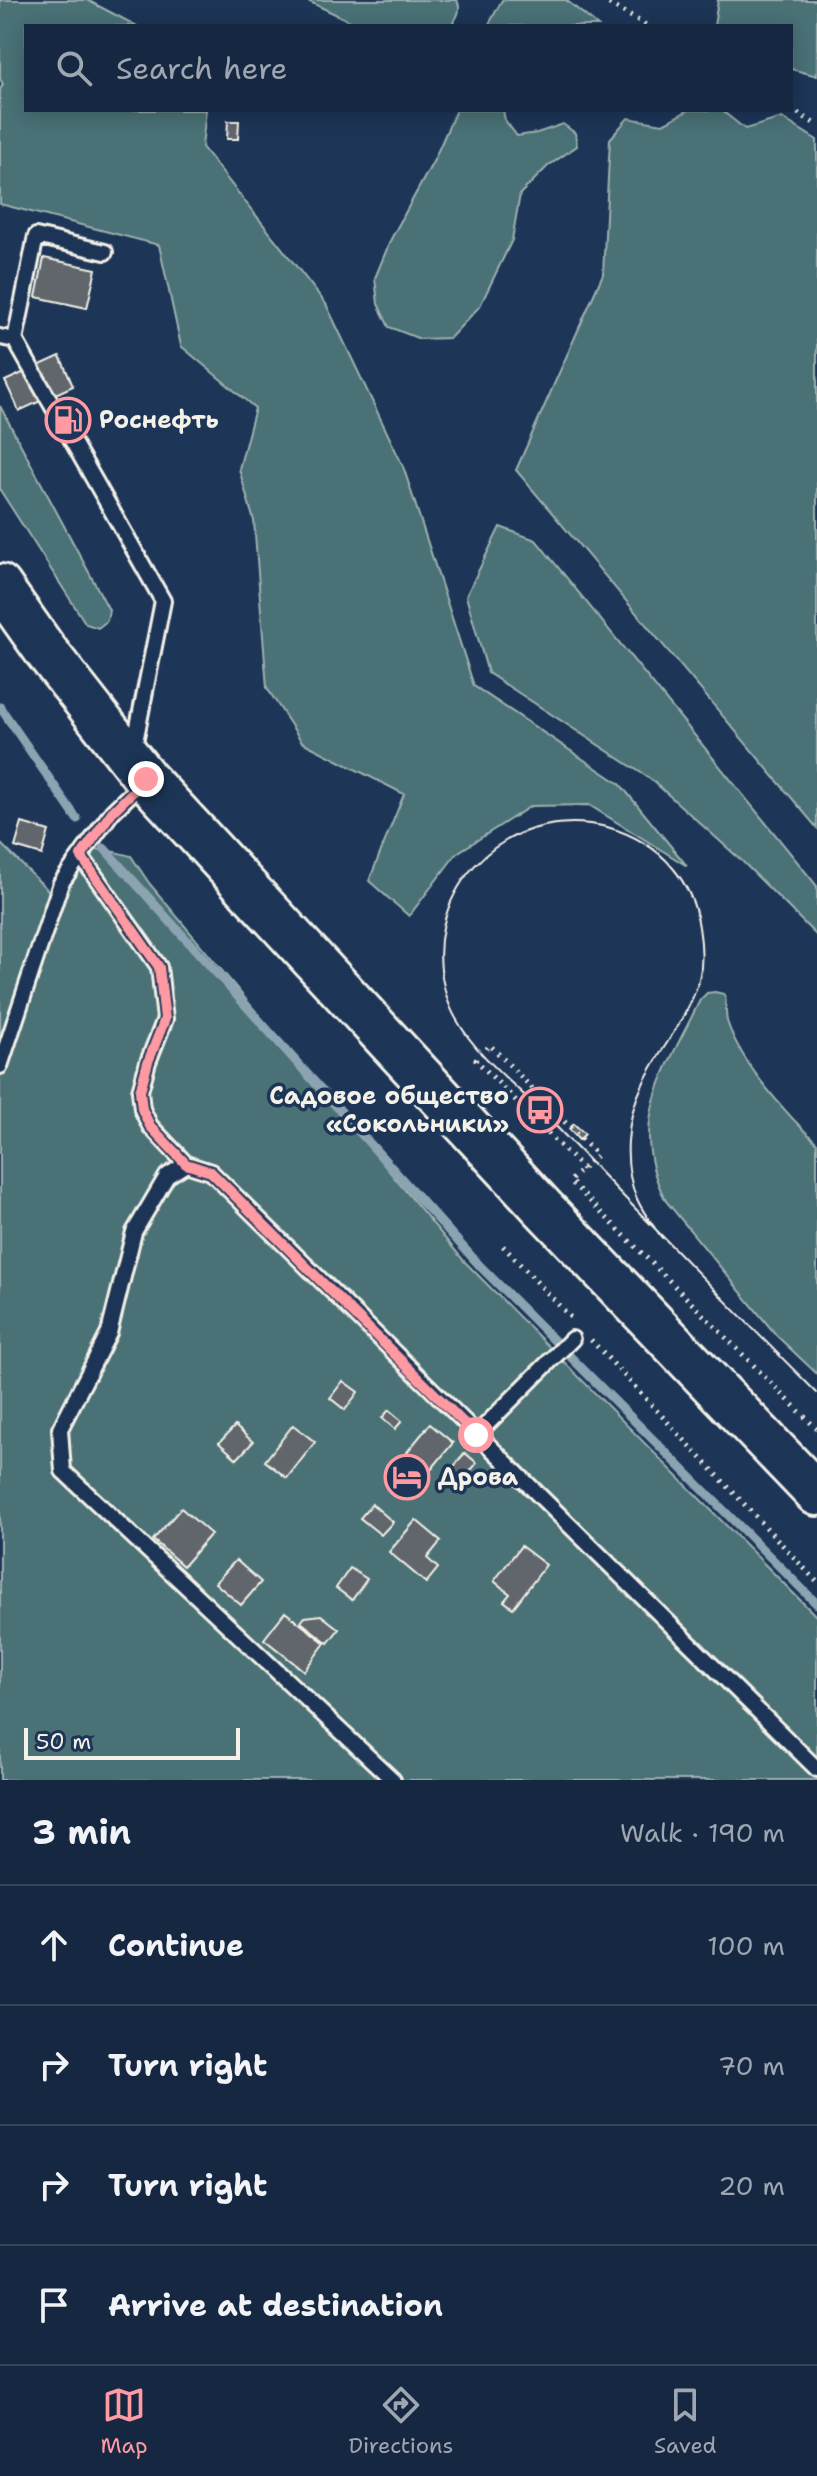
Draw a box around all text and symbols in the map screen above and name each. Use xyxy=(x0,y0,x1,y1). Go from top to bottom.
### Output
search box xyxy=(24,24,793,112)
icon: search xyxy=(52,46,96,90)
text: Search here xyxy=(116,48,287,89)
fuel station icon: Роснефть xyxy=(44,396,92,444)
place label: Роснефть xyxy=(99,404,219,436)
route end xyxy=(128,761,164,797)
place label: Садовое общество «Сокольники» xyxy=(269,1080,509,1140)
bus stop icon: Садовое общество «Сокольники» xyxy=(516,1086,564,1134)
route start xyxy=(458,1417,494,1453)
hotel icon: Дрова xyxy=(383,1453,431,1501)
place label: Дрова xyxy=(438,1461,519,1493)
scale bar xyxy=(24,1724,240,1760)
text: 50 m xyxy=(36,1727,91,1756)
text: 3 min xyxy=(32,1809,131,1855)
text: Walk · 190 m xyxy=(620,1815,785,1850)
icon: ahead xyxy=(32,1923,76,1967)
text: Continue xyxy=(108,1925,244,1966)
text: 100 m xyxy=(707,1928,785,1963)
icon: right xyxy=(32,2043,76,2087)
text: Turn right xyxy=(108,2045,267,2086)
text: 70 m xyxy=(718,2048,785,2083)
icon: right xyxy=(32,2163,76,2207)
text: Turn right xyxy=(108,2165,267,2206)
text: 20 m xyxy=(718,2168,785,2203)
icon: arrive xyxy=(32,2283,76,2327)
text: Arrive at destination xyxy=(108,2285,443,2326)
tab: Map xyxy=(100,2383,148,2460)
tab: Directions xyxy=(348,2383,453,2460)
tab: Saved xyxy=(654,2383,717,2460)

